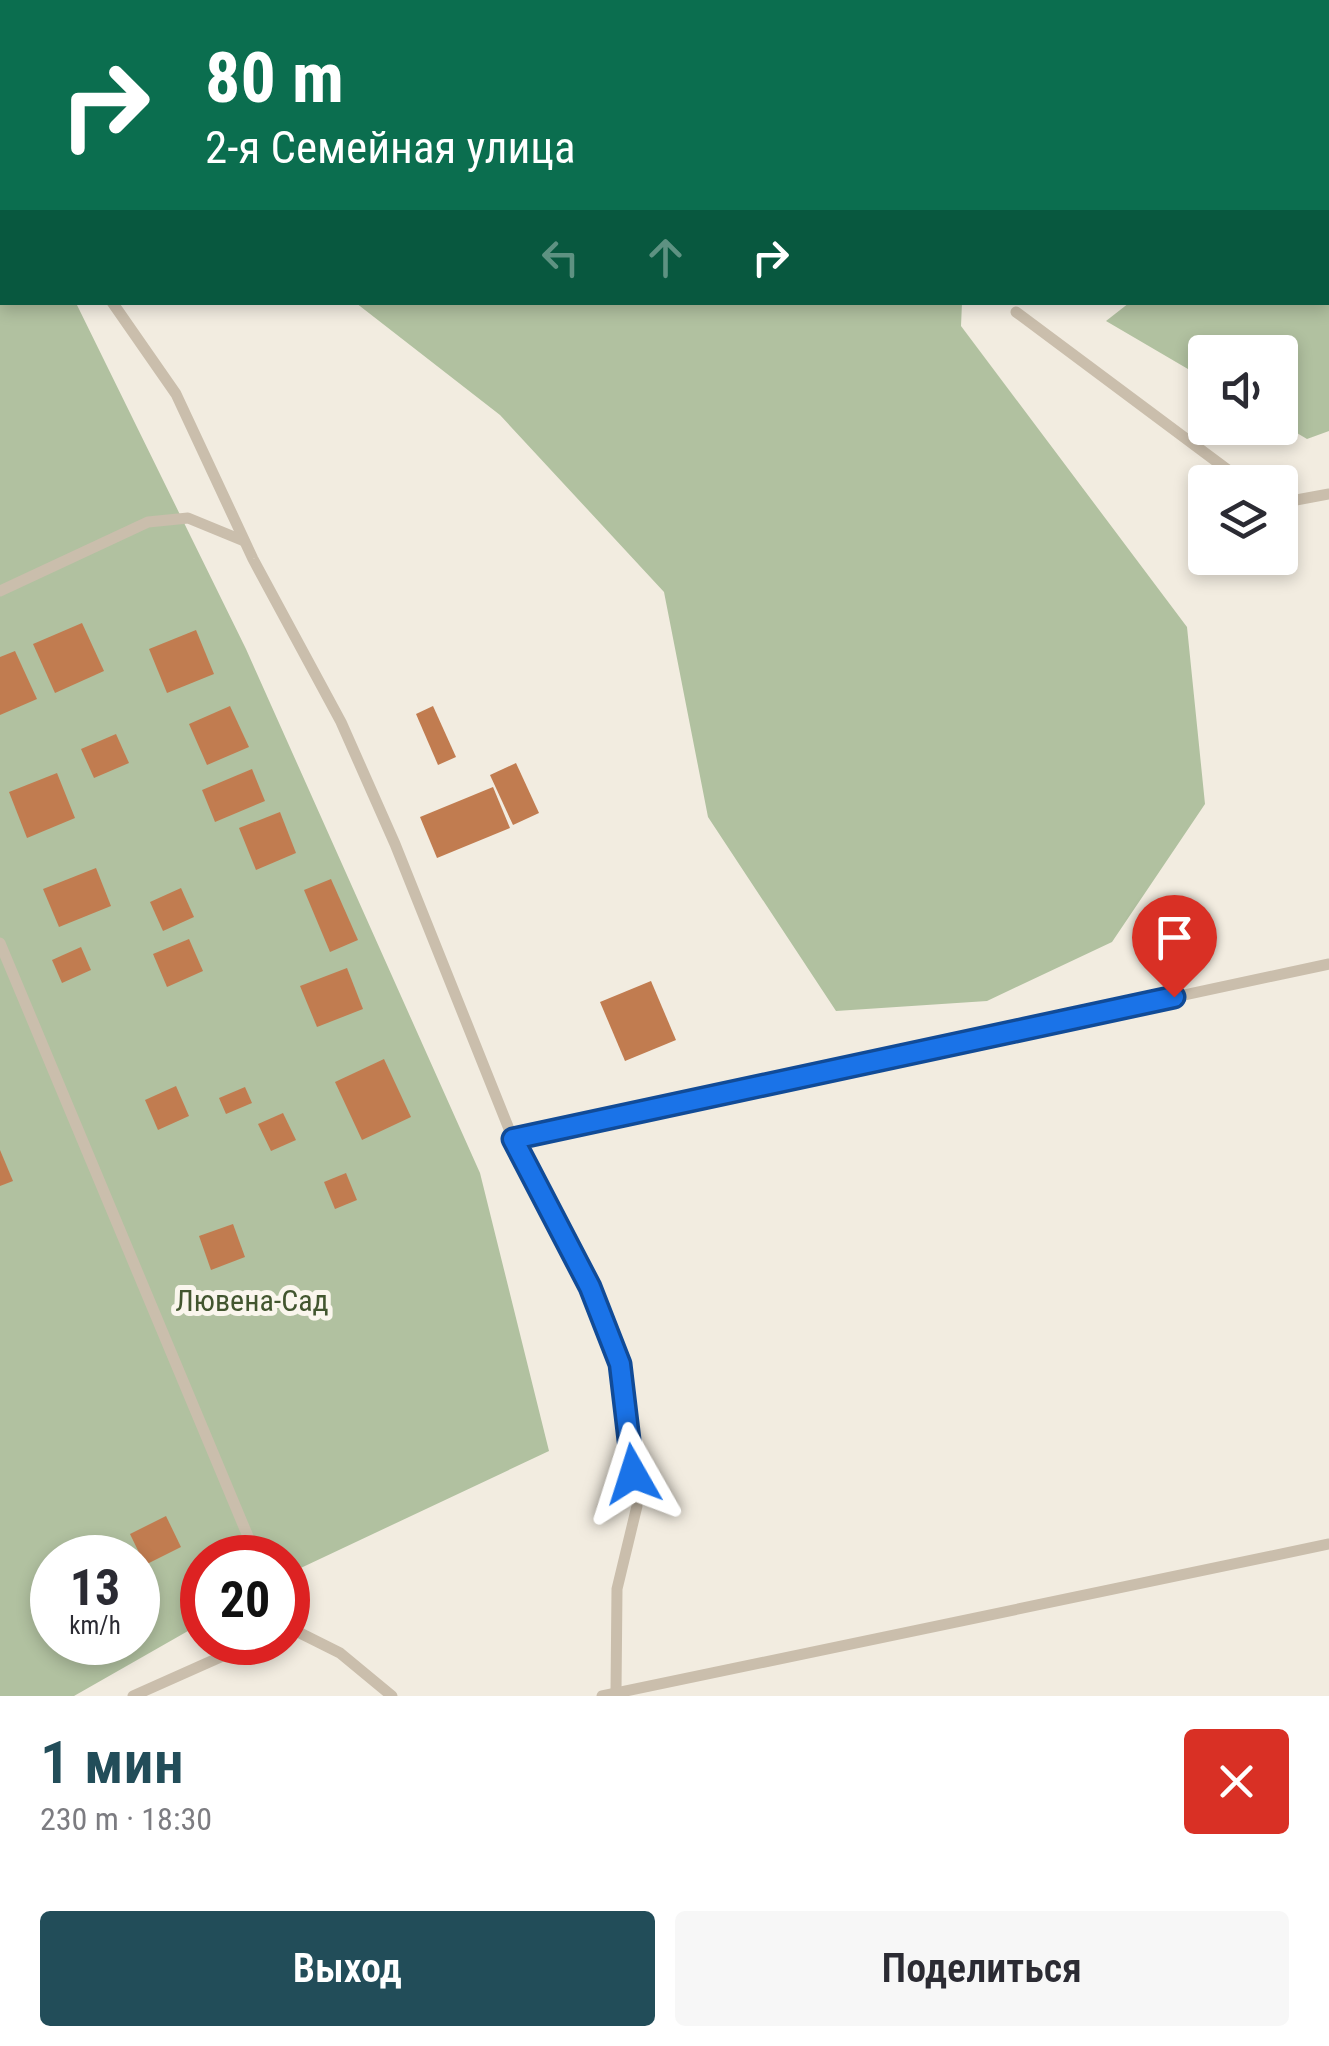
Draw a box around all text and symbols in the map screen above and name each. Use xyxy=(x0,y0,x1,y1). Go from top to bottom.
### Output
text: 80 m xyxy=(205,37,344,119)
icon: right xyxy=(40,40,170,170)
text: 2-я Семейная улица xyxy=(205,121,575,174)
icon: left xyxy=(533,230,588,285)
icon: ahead xyxy=(638,230,693,285)
icon: right xyxy=(743,230,798,285)
map controls xyxy=(1188,335,1298,575)
button: sound xyxy=(1188,335,1298,445)
button: layers xyxy=(1188,465,1298,575)
pin xyxy=(1132,895,1217,998)
icon: arrive xyxy=(1147,910,1202,965)
park label: Лювена-Сад xyxy=(175,1283,329,1318)
position arrow xyxy=(581,1422,685,1526)
speed limit sign: 20 xyxy=(180,1535,310,1665)
text: 13 xyxy=(70,1559,120,1617)
text: km/h xyxy=(69,1611,121,1640)
text: 1 мин xyxy=(40,1727,184,1798)
button: close xyxy=(1184,1729,1289,1834)
text: 230 m · 18:30 xyxy=(40,1800,212,1838)
button: Выход xyxy=(40,1911,655,2026)
button: Поделиться xyxy=(675,1911,1289,2026)

